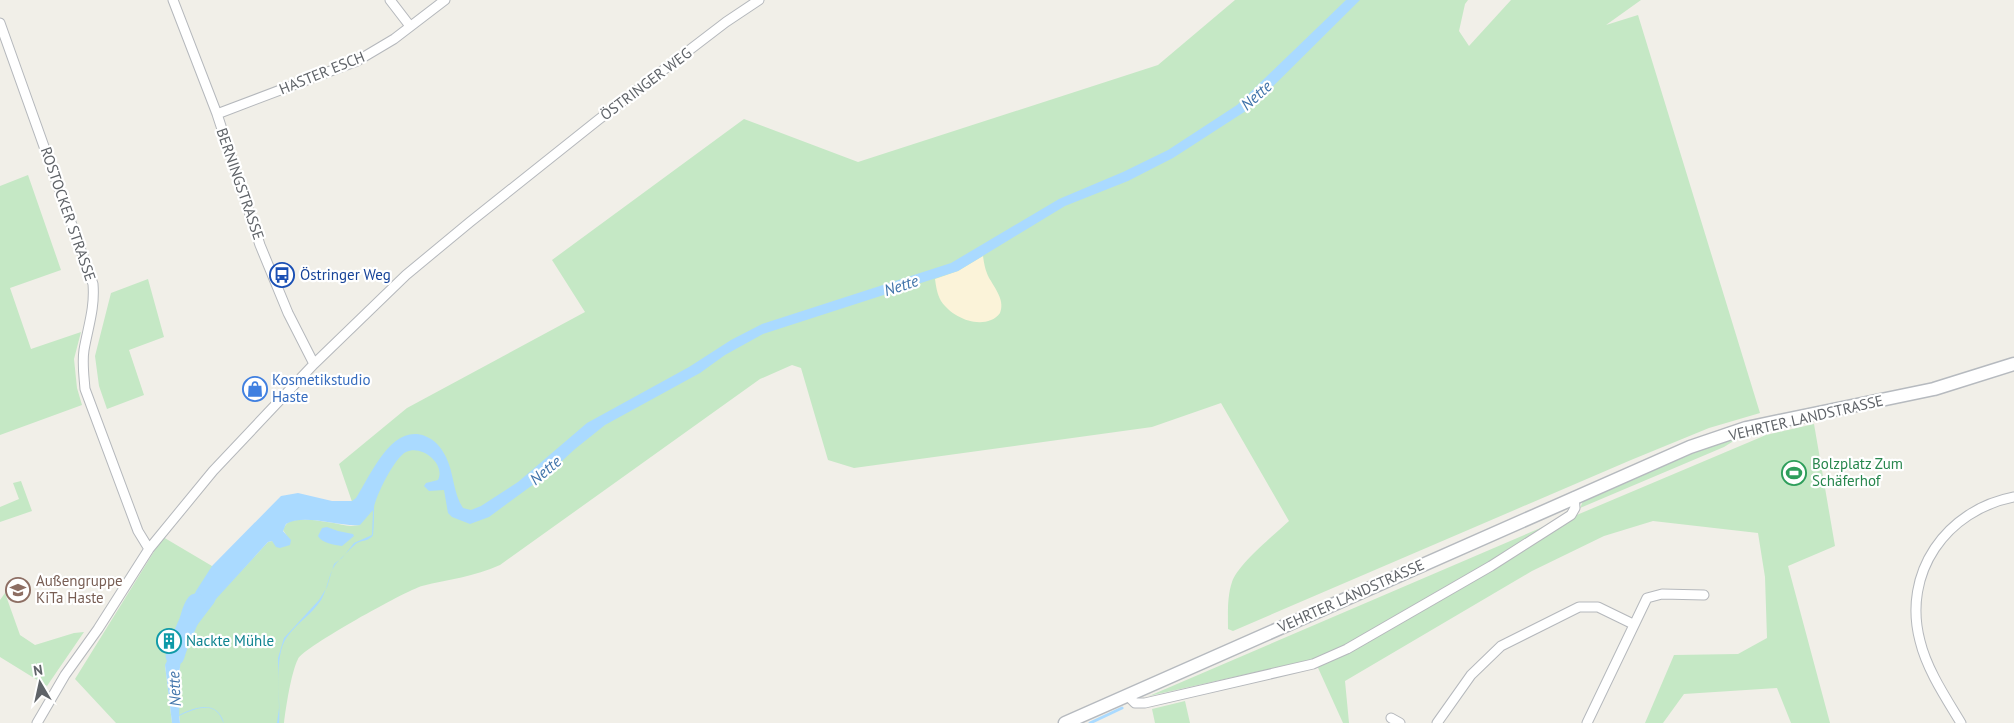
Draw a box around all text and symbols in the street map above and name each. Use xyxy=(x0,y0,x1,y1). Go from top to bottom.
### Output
street label: ÖSTRINGER WEG xyxy=(596,43,695,124)
street label: HASTER ESCH xyxy=(276,47,367,98)
water label: Nette xyxy=(1236,75,1276,114)
street label: BERNINGSTRASSE xyxy=(212,125,269,242)
street label: ROSTOCKER STRASSE xyxy=(37,144,100,283)
bus stop icon: Östringer Weg xyxy=(269,262,295,288)
place label: Östringer Weg xyxy=(300,265,391,284)
water label: Nette xyxy=(881,270,921,300)
place label: Kosmetikstudio Haste xyxy=(272,370,371,406)
shop icon: Kosmetikstudio Haste xyxy=(242,376,268,402)
street label: VEHRTER LANDSTRASSE xyxy=(1726,390,1885,445)
water label: Nette xyxy=(525,451,565,489)
place label: Bolzplatz Zum Schäferhof xyxy=(1812,454,1903,490)
sports icon: Bolzplatz Zum Schäferhof xyxy=(1781,460,1807,486)
street label: VEHRTER LANDSTRASSE xyxy=(1274,555,1427,637)
place label: Außengruppe KiTa Haste xyxy=(36,571,123,607)
school or university icon: Außengruppe KiTa Haste xyxy=(5,577,31,603)
building icon: Nackte Mühle xyxy=(156,628,182,654)
place label: Nackte Mühle xyxy=(186,631,274,650)
north arrow xyxy=(15,658,65,708)
text: N xyxy=(32,661,44,680)
water label: Nette xyxy=(163,670,185,707)

